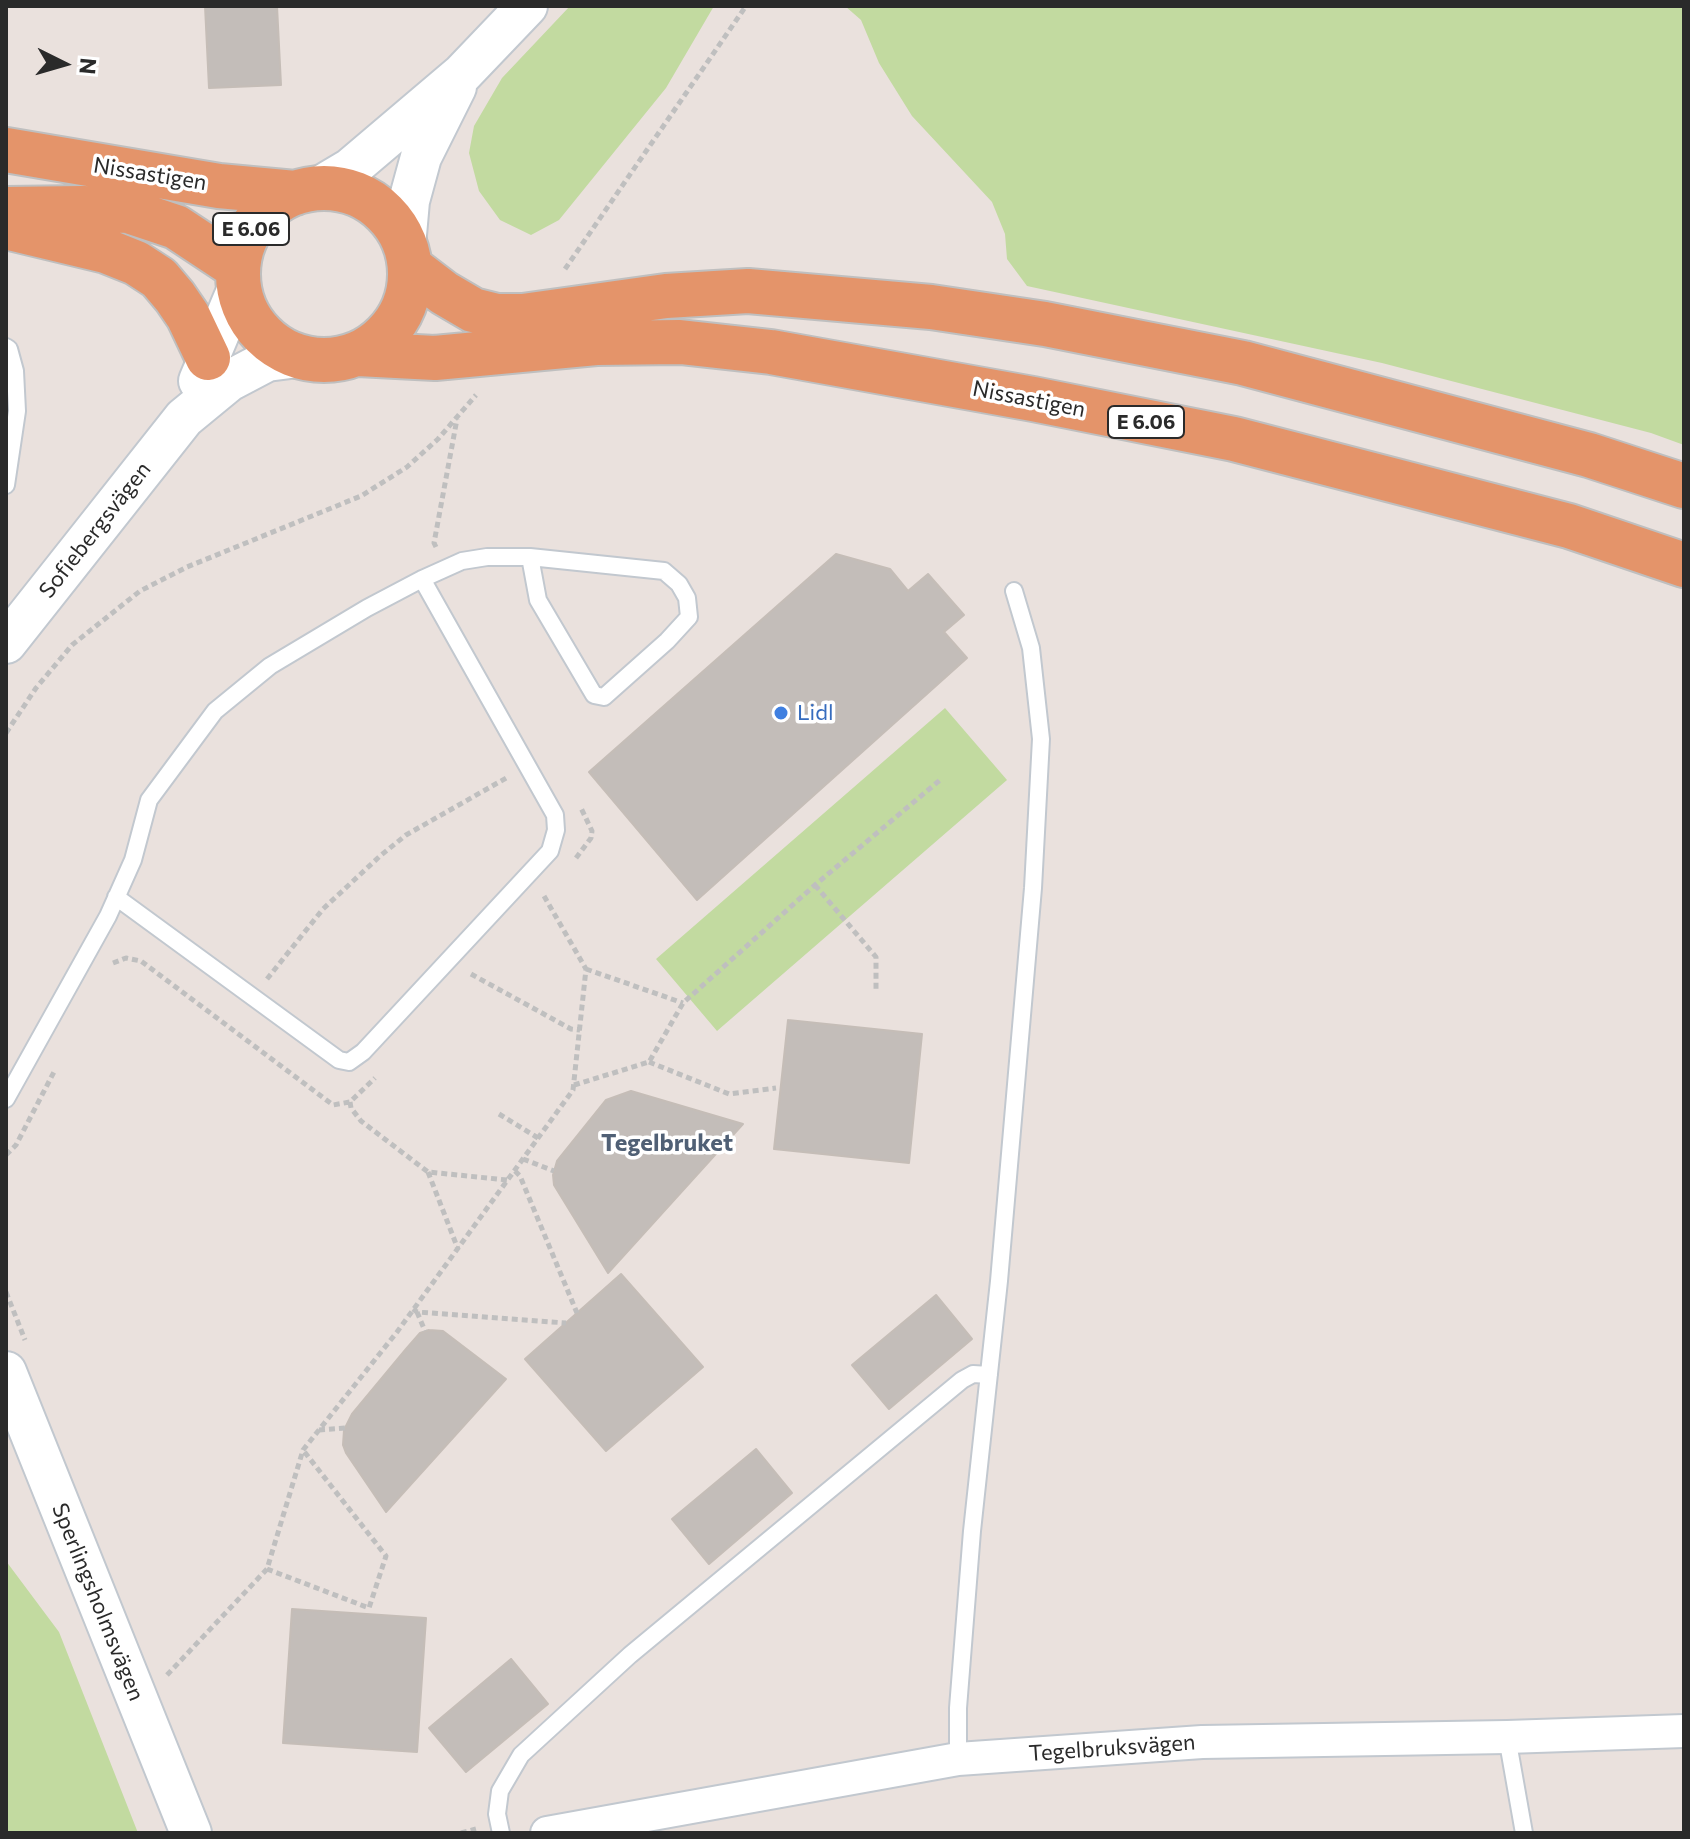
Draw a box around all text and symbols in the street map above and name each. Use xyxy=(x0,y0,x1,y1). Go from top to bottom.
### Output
north arrow xyxy=(24,24,104,104)
text: N xyxy=(74,57,103,76)
street label: Nissastigen xyxy=(92,152,208,196)
road number: E 6.06 xyxy=(213,213,289,245)
street label: Nissastigen xyxy=(970,375,1088,423)
road number: E 6.06 xyxy=(1108,406,1184,438)
street label: Sofiebergsvägen xyxy=(34,457,156,603)
place label: Lidl xyxy=(797,700,834,726)
marker: Lidl xyxy=(772,704,790,722)
district label: Tegelbruket xyxy=(601,1129,733,1157)
street label: Sperlingsholmsvägen xyxy=(46,1499,150,1705)
street label: Tegelbruksvägen xyxy=(1028,1729,1196,1767)

